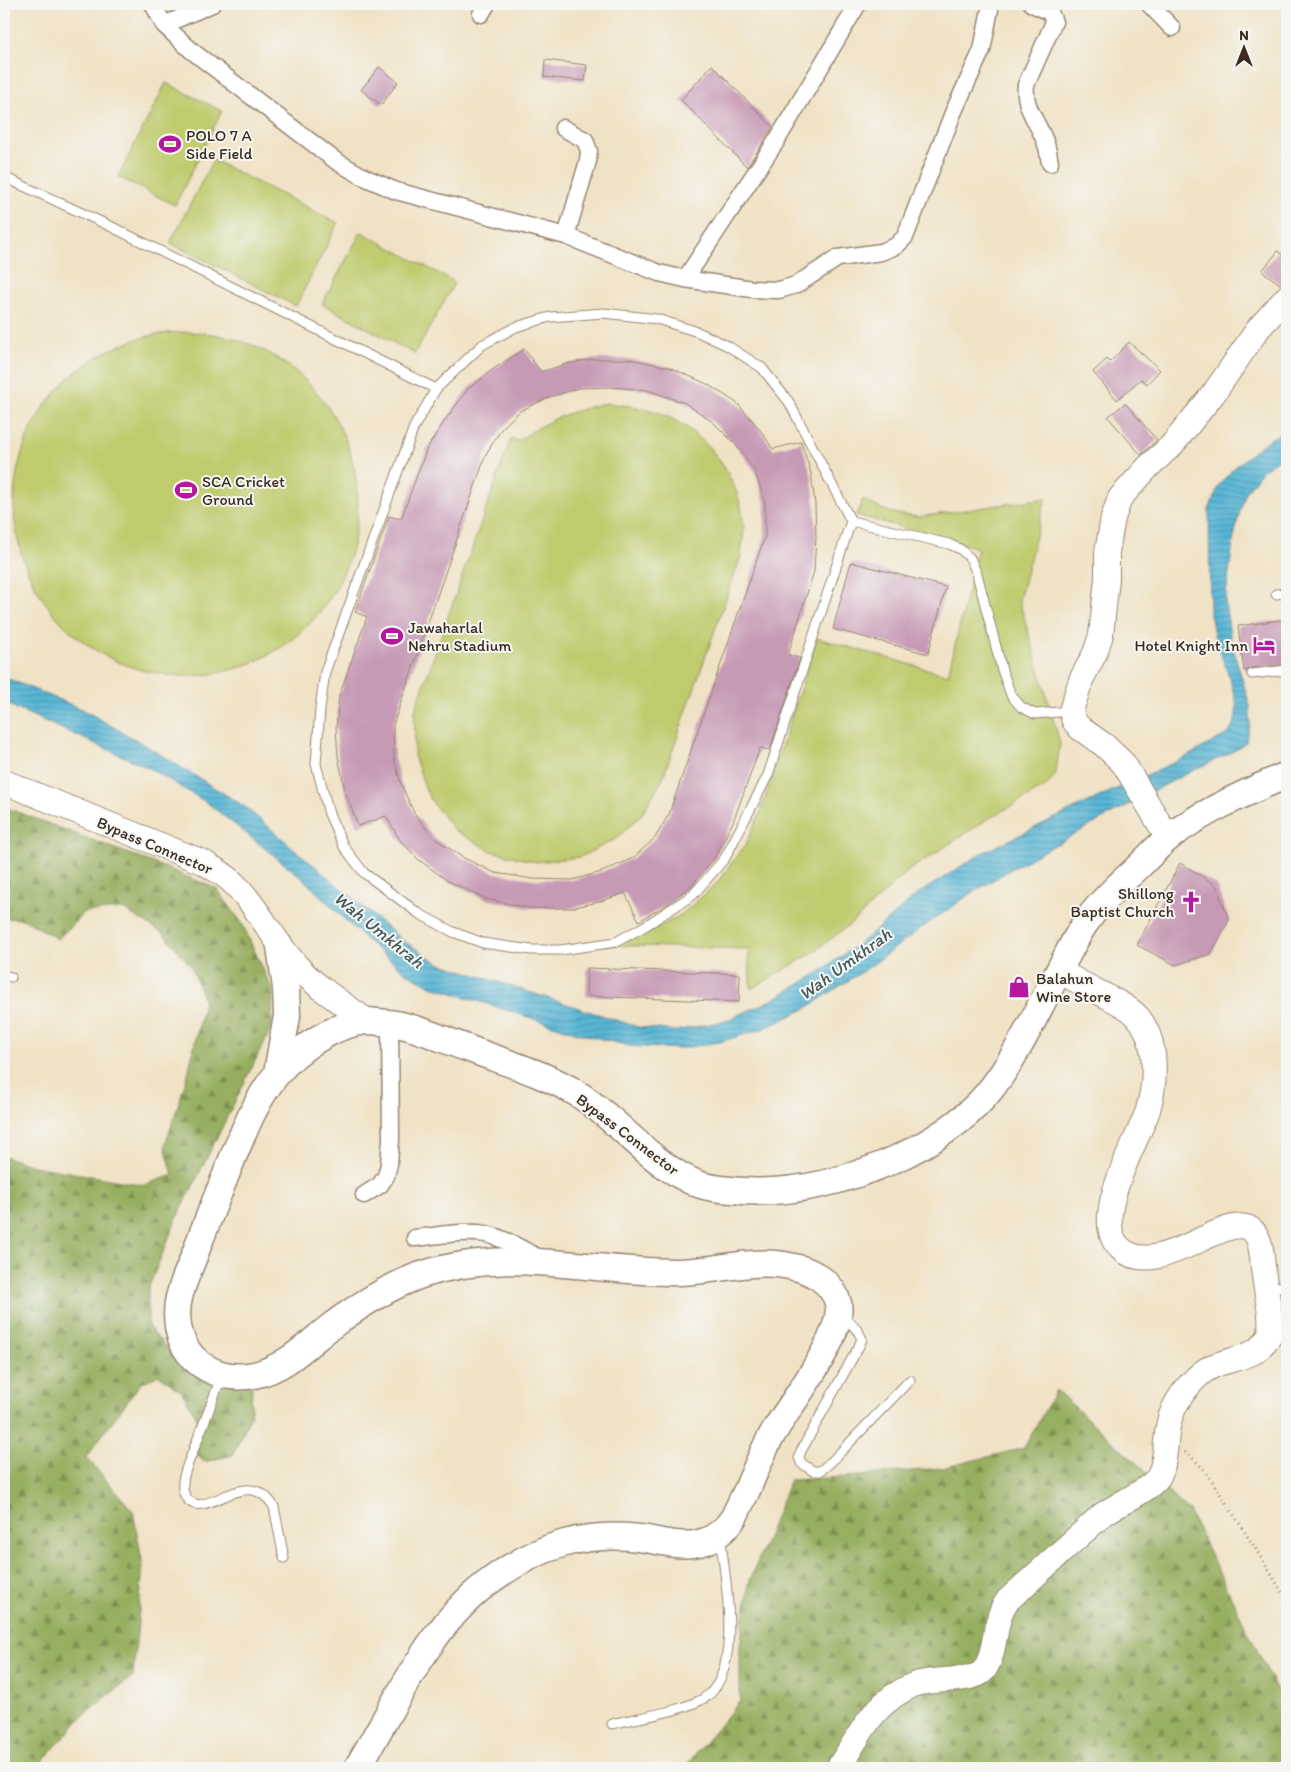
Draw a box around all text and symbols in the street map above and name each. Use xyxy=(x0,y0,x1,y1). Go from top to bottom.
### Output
north arrow xyxy=(1218,22,1268,72)
text: N xyxy=(1239,27,1249,44)
place label: POLO 7 A Side Field xyxy=(186,126,253,163)
sports icon: POLO 7 A Side Field xyxy=(157,131,183,157)
place label: SCA Cricket Ground xyxy=(202,472,285,509)
sports icon: SCA Cricket Ground xyxy=(173,477,199,503)
place label: Jawaharlal Nehru Stadium xyxy=(408,618,511,655)
sports icon: Jawaharlal Nehru Stadium xyxy=(379,623,405,649)
hotel icon: Hotel Knight Inn xyxy=(1251,632,1277,658)
place label: Hotel Knight Inn xyxy=(1134,636,1248,655)
street label: Bypass Connector xyxy=(94,813,216,879)
place label: Shillong Baptist Church xyxy=(1071,884,1175,921)
water label: Wah Umkhrah xyxy=(330,887,429,973)
church icon: Shillong Baptist Church xyxy=(1178,889,1204,915)
water label: Wah Umkhrah xyxy=(794,923,896,1005)
place label: Balahun Wine Store xyxy=(1036,969,1111,1006)
shop icon: Balahun Wine Store xyxy=(1006,974,1032,1000)
street label: Bypass Connector xyxy=(573,1090,683,1180)

